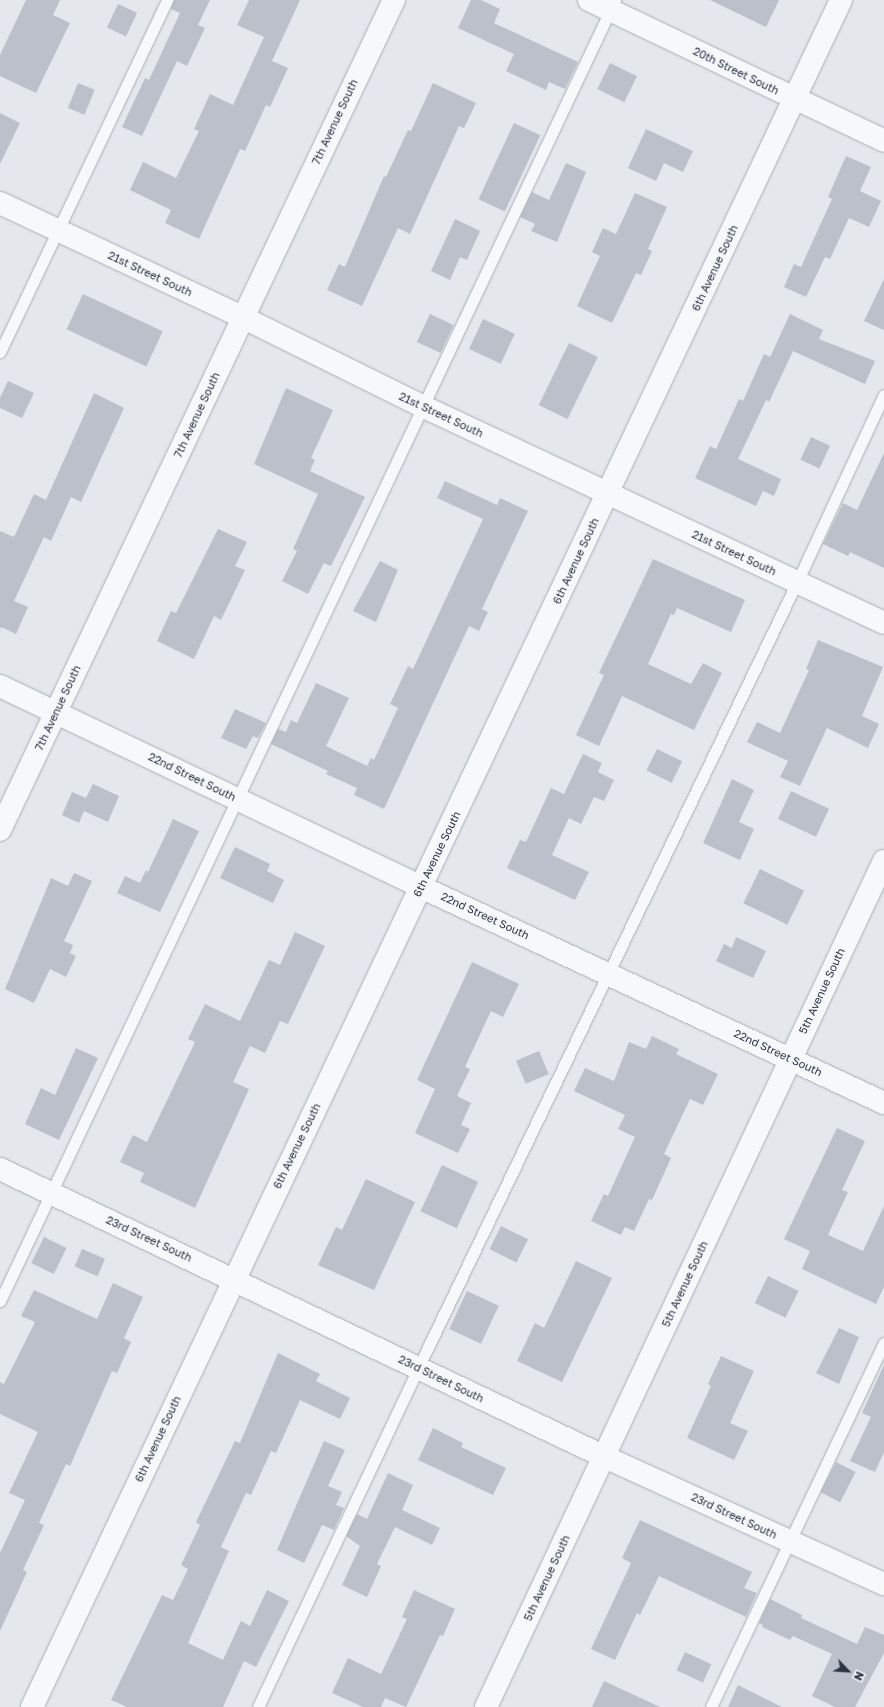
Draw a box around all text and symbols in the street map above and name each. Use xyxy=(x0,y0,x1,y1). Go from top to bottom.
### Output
street label: 20th Street South xyxy=(691,44,781,98)
street label: 7th Avenue South xyxy=(309,77,361,167)
street label: 6th Avenue South xyxy=(689,223,741,313)
street label: 21st Street South xyxy=(106,249,194,299)
street label: 7th Avenue South xyxy=(171,370,223,460)
street label: 21st Street South xyxy=(397,390,485,440)
street label: 6th Avenue South xyxy=(550,516,602,606)
street label: 21st Street South xyxy=(690,528,778,578)
street label: 7th Avenue South xyxy=(32,663,84,753)
street label: 22nd Street South xyxy=(146,750,238,804)
street label: 6th Avenue South xyxy=(411,809,463,899)
street label: 22nd Street South xyxy=(439,890,531,942)
street label: 5th Avenue South xyxy=(796,946,848,1036)
street label: 22nd Street South xyxy=(732,1027,824,1079)
street label: 6th Avenue South xyxy=(271,1101,323,1191)
street label: 23rd Street South xyxy=(104,1213,194,1265)
street label: 5th Avenue South xyxy=(659,1239,711,1329)
street label: 23rd Street South xyxy=(396,1353,486,1405)
street label: 6th Avenue South xyxy=(132,1394,184,1484)
street label: 23rd Street South xyxy=(689,1490,779,1542)
street label: 5th Avenue South xyxy=(521,1533,573,1623)
north arrow xyxy=(828,1651,868,1691)
text: N xyxy=(852,1670,867,1683)

